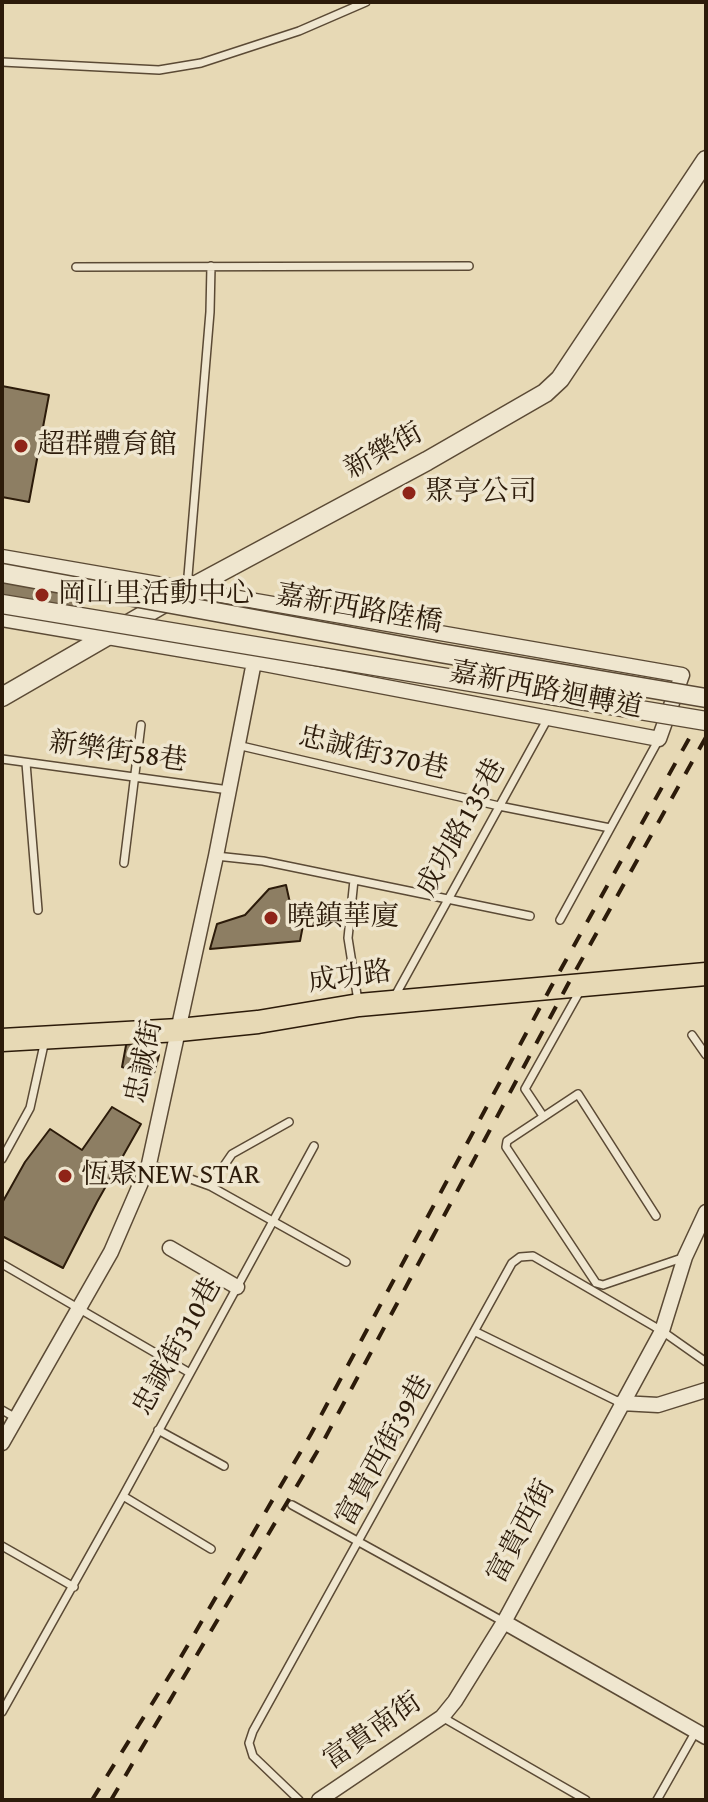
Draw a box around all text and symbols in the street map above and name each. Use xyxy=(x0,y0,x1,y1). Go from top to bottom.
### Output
street label: 新樂街 xyxy=(339,417,429,487)
place label: 超群體育館 xyxy=(37,429,177,463)
marker: 超群體育館 xyxy=(12,437,30,455)
place label: 聚亨公司 xyxy=(425,476,537,510)
marker: 聚亨公司 xyxy=(400,484,418,502)
place label: 岡山里活動中心 xyxy=(58,578,254,612)
street label: 嘉新西路陸橋 xyxy=(273,579,445,641)
marker: 岡山里活動中心 xyxy=(33,586,51,604)
street label: 嘉新西路迴轉道 xyxy=(447,656,645,726)
street label: 忠誠街370巷 xyxy=(295,720,451,788)
street label: 新樂街58巷 xyxy=(47,727,189,779)
street label: 成功路135巷 xyxy=(410,753,514,903)
place label: 曉鎮華廈 xyxy=(287,901,399,935)
marker: 曉鎮華廈 xyxy=(262,909,280,927)
street label: 成功路 xyxy=(306,956,394,1000)
street label: 忠誠街 xyxy=(120,1017,170,1107)
place label: 恆聚NEW STAR xyxy=(81,1159,260,1193)
marker: 恆聚NEW STAR xyxy=(56,1167,74,1185)
street label: 忠誠街310巷 xyxy=(126,1272,230,1422)
street label: 富貴西街39巷 xyxy=(330,1370,440,1532)
street label: 富貴西街 xyxy=(481,1475,563,1589)
street label: 富貴南街 xyxy=(317,1686,429,1778)

